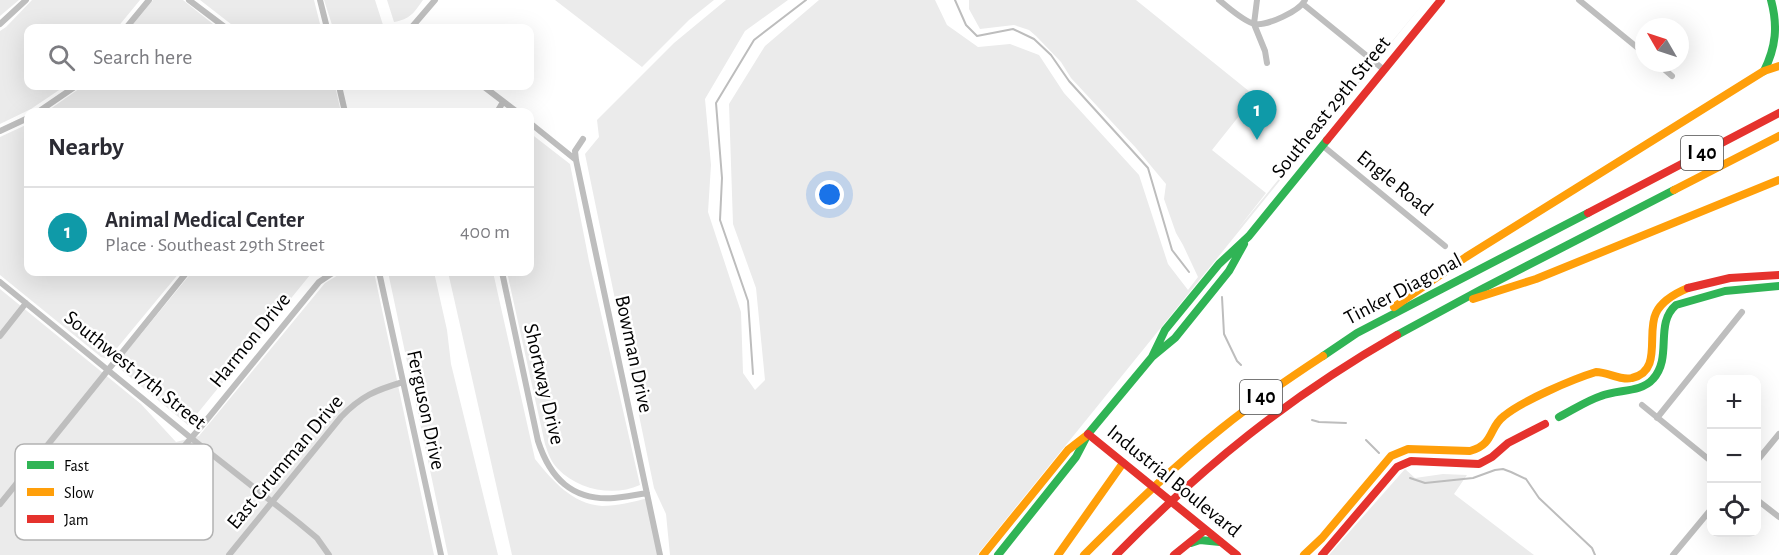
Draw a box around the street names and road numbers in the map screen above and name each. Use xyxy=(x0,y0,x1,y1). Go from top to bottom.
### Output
street label: Southeast 29th Street xyxy=(1268,32,1395,182)
road number: I 40 xyxy=(1681,136,1723,170)
street label: Engle Road xyxy=(1353,146,1437,220)
street label: Tinker Diagonal xyxy=(1341,249,1465,329)
street label: Harmon Drive xyxy=(206,289,294,391)
street label: Bowman Drive xyxy=(611,293,657,415)
street label: Southwest 17th Street xyxy=(60,307,210,434)
street label: Shortway Drive xyxy=(520,321,568,447)
street label: Ferguson Drive xyxy=(403,348,449,472)
road number: I 40 xyxy=(1240,380,1282,414)
street label: East Grumman Drive xyxy=(223,391,347,533)
street label: Industrial Boulevard xyxy=(1103,421,1245,541)

